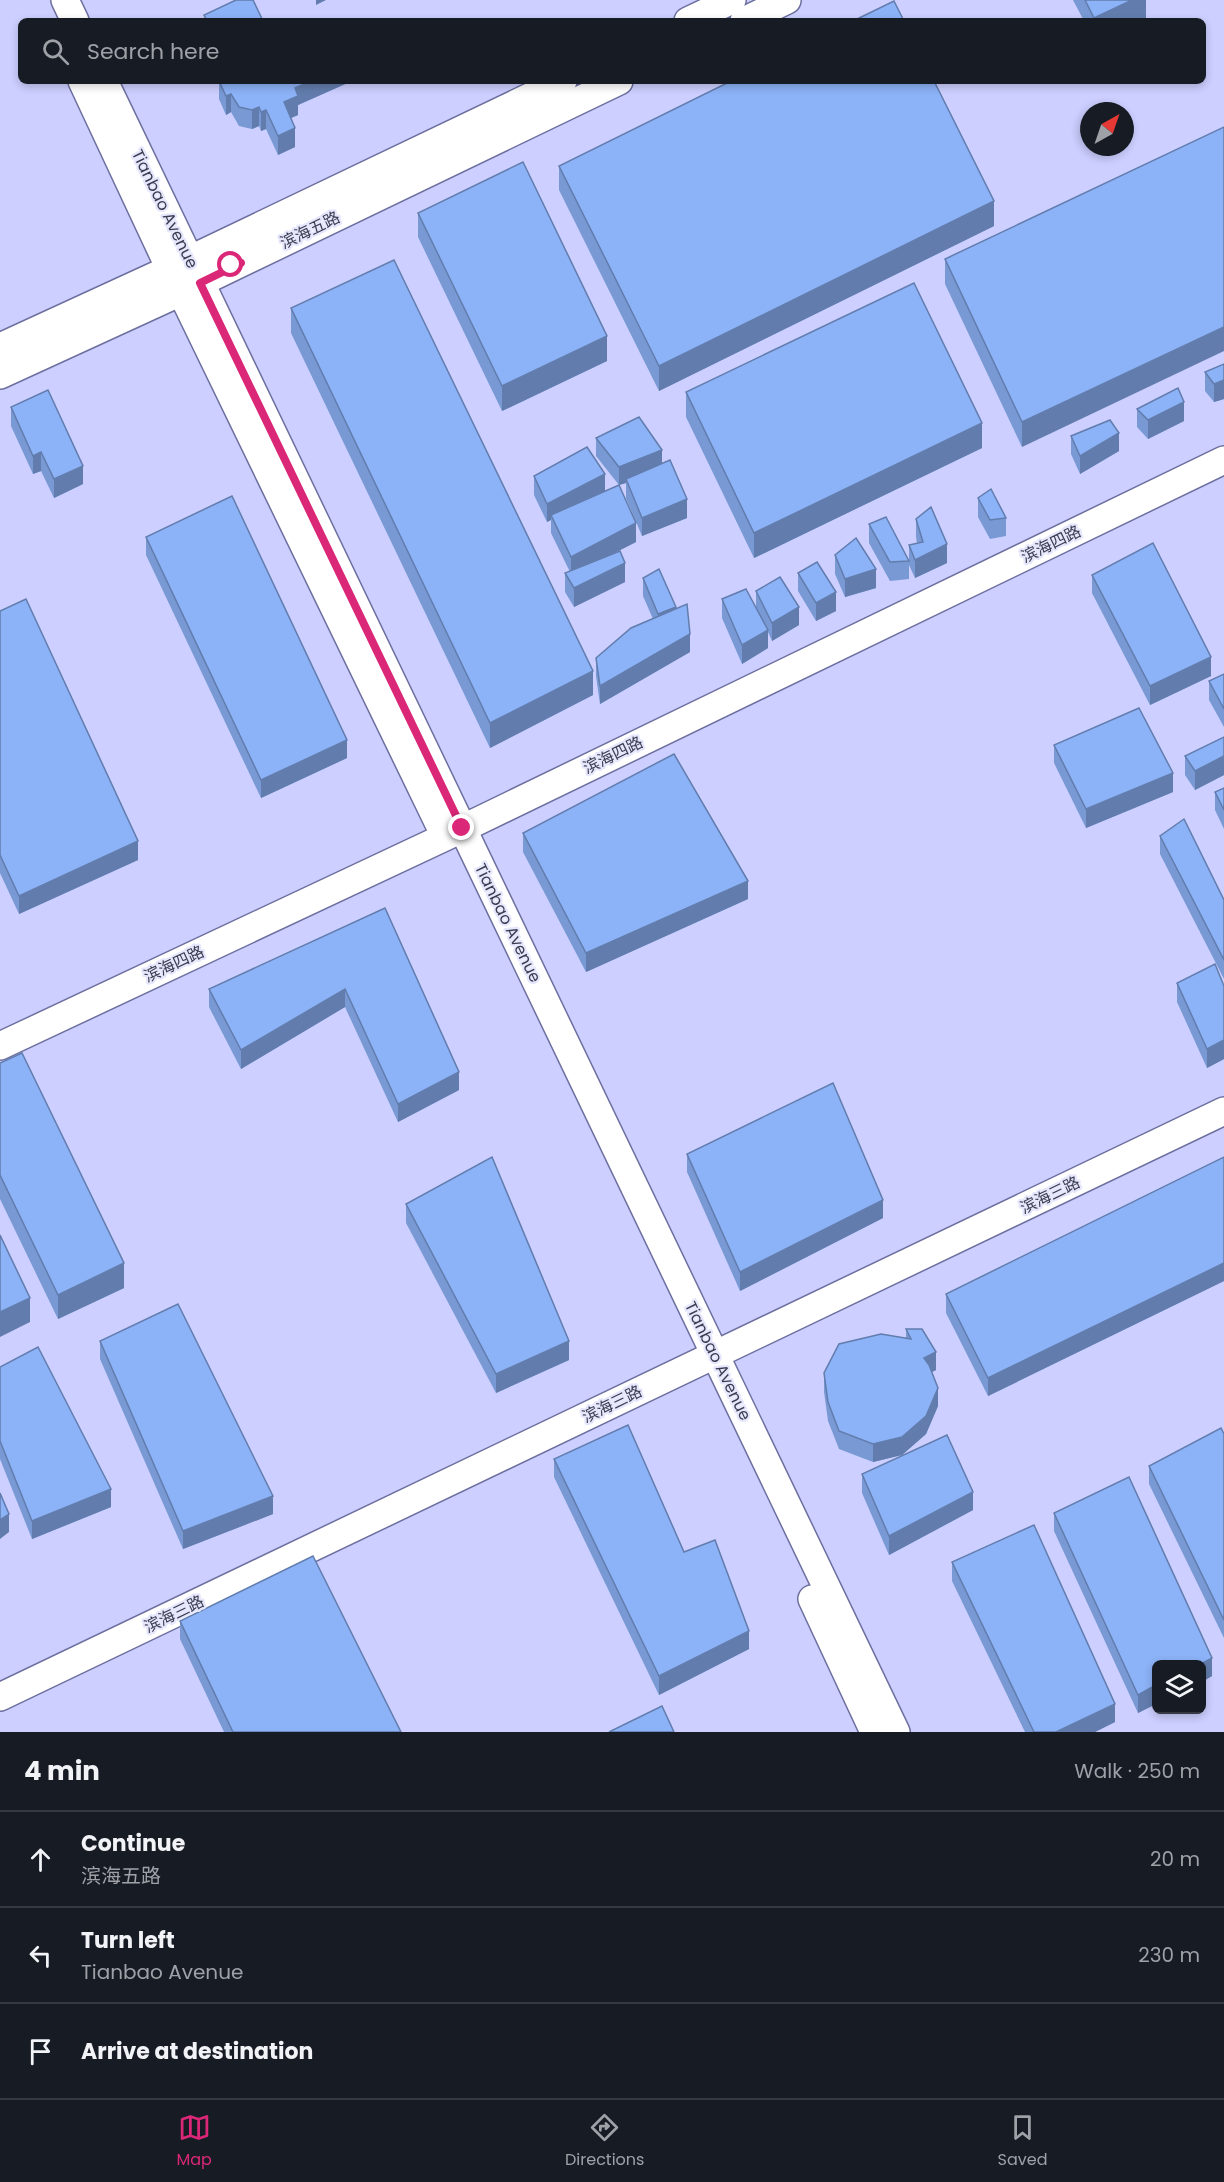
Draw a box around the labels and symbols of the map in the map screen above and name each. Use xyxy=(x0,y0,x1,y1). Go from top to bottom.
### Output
north arrow xyxy=(1080,102,1134,156)
street label: Tianbao Avenue xyxy=(126,146,204,272)
street label: 滨海五路 xyxy=(276,206,344,254)
route start xyxy=(217,251,243,277)
street label: 滨海四路 xyxy=(1017,520,1085,568)
street label: 滨海四路 xyxy=(579,731,647,779)
route end xyxy=(448,814,474,840)
street label: Tianbao Avenue xyxy=(469,860,547,986)
street label: 滨海四路 xyxy=(140,940,208,988)
street label: 滨海三路 xyxy=(1016,1171,1084,1219)
street label: Tianbao Avenue xyxy=(679,1298,757,1424)
street label: 滨海三路 xyxy=(578,1380,646,1428)
street label: 滨海三路 xyxy=(140,1590,208,1638)

